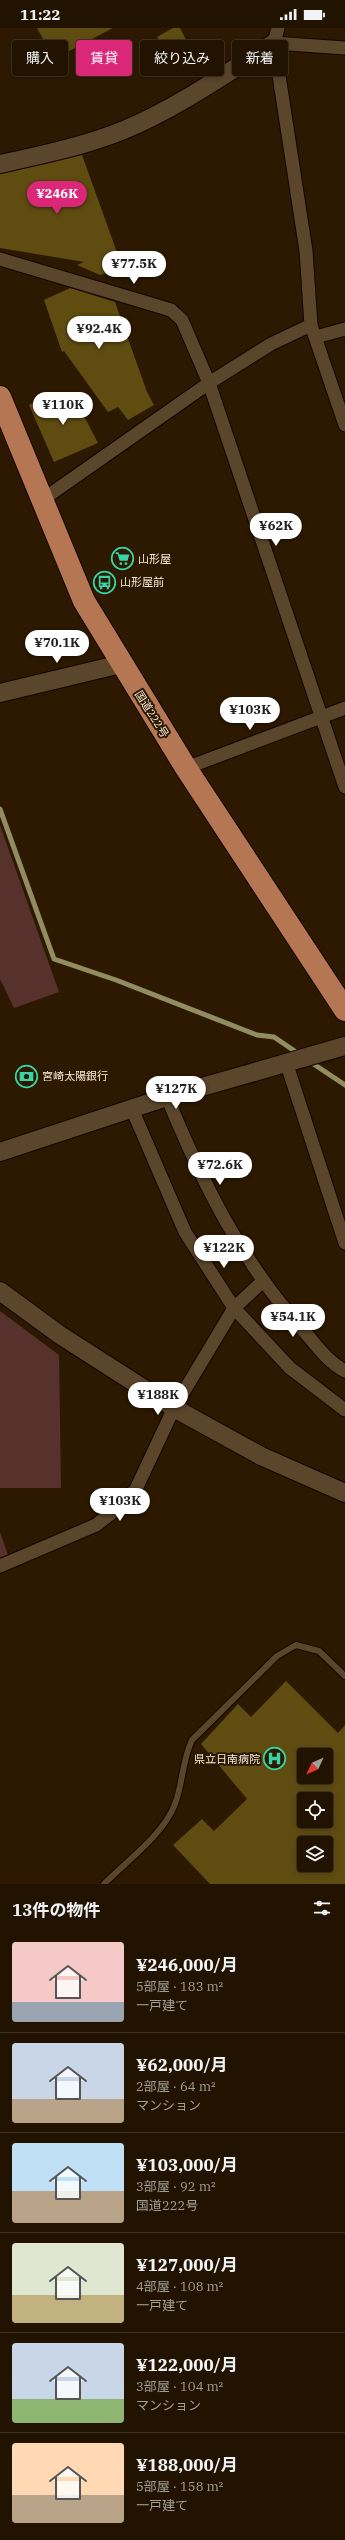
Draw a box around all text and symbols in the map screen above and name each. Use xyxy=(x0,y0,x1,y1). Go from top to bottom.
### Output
text: 11:22 xyxy=(20,5,61,24)
chip: 購入 xyxy=(12,40,68,76)
chip: 賃貸 xyxy=(76,40,132,76)
chip: 絞り込み xyxy=(140,40,224,76)
chip: 新着 xyxy=(232,40,288,76)
pin: ¥246K xyxy=(29,181,85,215)
text: ¥246K xyxy=(36,185,78,202)
pin: ¥77.5K xyxy=(101,251,167,285)
text: ¥77.5K xyxy=(111,255,157,272)
pin: ¥92.4K xyxy=(66,316,132,350)
text: ¥92.4K xyxy=(76,320,122,337)
pin: ¥110K xyxy=(35,392,91,426)
text: ¥110K xyxy=(42,396,84,413)
pin: ¥62K xyxy=(252,513,300,547)
text: ¥62K xyxy=(259,517,293,534)
supermarket icon: 山形屋 xyxy=(109,546,135,572)
place label: 山形屋 xyxy=(138,552,171,566)
bus stop icon: 山形屋前 xyxy=(91,569,117,595)
place label: 山形屋前 xyxy=(120,575,164,589)
pin: ¥70.1K xyxy=(24,630,90,664)
text: ¥70.1K xyxy=(34,634,80,651)
street label: 国道222号 xyxy=(132,688,172,740)
pin: ¥103K xyxy=(222,697,278,731)
text: ¥103K xyxy=(229,701,271,718)
bank icon: 宮崎太陽銀行 xyxy=(14,1063,40,1089)
place label: 宮崎太陽銀行 xyxy=(42,1069,108,1083)
pin: ¥127K xyxy=(148,1076,204,1110)
text: ¥127K xyxy=(155,1080,197,1097)
pin: ¥72.6K xyxy=(187,1152,253,1186)
text: ¥72.6K xyxy=(197,1156,243,1173)
pin: ¥122K xyxy=(196,1235,252,1269)
text: ¥122K xyxy=(203,1239,245,1256)
pin: ¥54.1K xyxy=(260,1304,326,1338)
text: ¥54.1K xyxy=(270,1308,316,1325)
pin: ¥188K xyxy=(130,1382,186,1416)
text: ¥188K xyxy=(137,1386,179,1403)
pin: ¥103K xyxy=(92,1488,148,1522)
text: ¥103K xyxy=(99,1492,141,1509)
hospital icon: 県立日南病院 xyxy=(262,1746,288,1772)
north arrow xyxy=(297,1748,333,1784)
map controls xyxy=(297,1748,333,1872)
place label: 県立日南病院 xyxy=(194,1752,260,1766)
button: locate xyxy=(297,1792,333,1828)
button: layers xyxy=(297,1836,333,1872)
icon: filters xyxy=(311,1897,333,1919)
text: 13件の物件 xyxy=(12,1899,100,1921)
text: ¥246,000/月 xyxy=(136,1954,238,1976)
icon: home xyxy=(44,1958,92,2006)
text: 5部屋 · 183 m² xyxy=(136,1978,223,1995)
text: 一戸建て xyxy=(136,1997,188,2014)
text: ¥62,000/月 xyxy=(136,2054,228,2076)
icon: home xyxy=(44,2059,92,2107)
text: 2部屋 · 64 m² xyxy=(136,2078,216,2095)
text: マンション xyxy=(136,2097,201,2114)
text: ¥103,000/月 xyxy=(136,2154,238,2176)
icon: home xyxy=(44,2159,92,2207)
text: 3部屋 · 92 m² xyxy=(136,2178,216,2195)
text: 国道222号 xyxy=(136,2197,198,2214)
text: ¥127,000/月 xyxy=(136,2254,238,2276)
icon: home xyxy=(44,2259,92,2307)
text: 4部屋 · 108 m² xyxy=(136,2278,223,2295)
text: 一戸建て xyxy=(136,2297,188,2314)
text: ¥122,000/月 xyxy=(136,2354,238,2376)
icon: home xyxy=(44,2359,92,2407)
text: 3部屋 · 104 m² xyxy=(136,2378,223,2395)
text: マンション xyxy=(136,2397,201,2414)
text: ¥188,000/月 xyxy=(136,2454,238,2476)
icon: home xyxy=(44,2459,92,2507)
text: 5部屋 · 158 m² xyxy=(136,2478,223,2495)
text: 一戸建て xyxy=(136,2497,188,2514)

